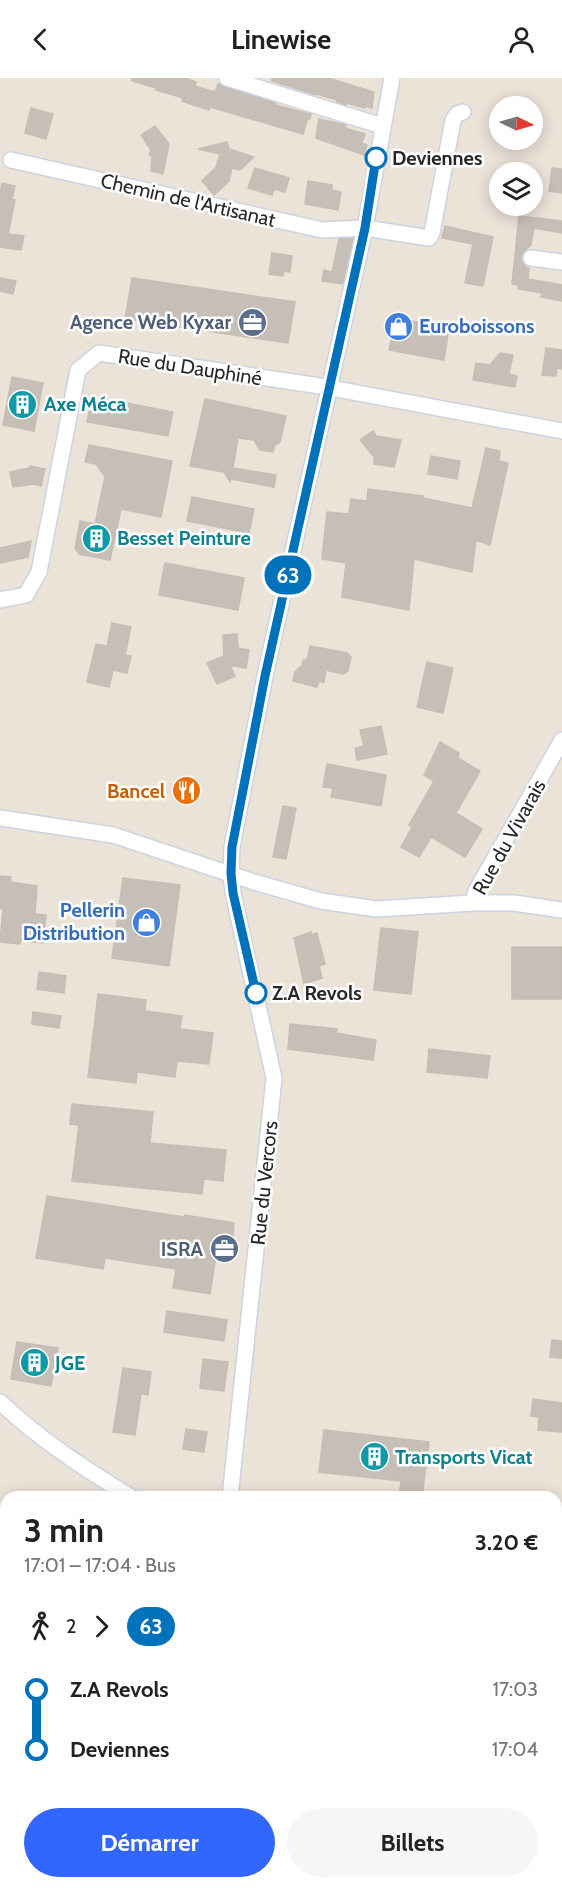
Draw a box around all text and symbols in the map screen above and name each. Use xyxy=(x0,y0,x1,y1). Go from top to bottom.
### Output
icon: back xyxy=(24,23,57,56)
text: Linewise xyxy=(231,23,331,56)
icon: person xyxy=(505,23,538,56)
north arrow xyxy=(489,96,543,150)
map controls xyxy=(489,96,543,216)
place label: Deviennes xyxy=(392,146,482,170)
marker: Deviennes xyxy=(365,147,387,169)
button: layers xyxy=(489,162,543,216)
street label: Chemin de l'Artisanat xyxy=(98,168,278,232)
office icon: Agence Web Kyxar xyxy=(236,306,268,338)
place label: Agence Web Kyxar xyxy=(70,310,231,334)
shop icon: Euroboissons xyxy=(382,310,414,342)
place label: Euroboissons xyxy=(419,314,534,338)
street label: Rue du Dauphiné xyxy=(116,344,264,390)
building icon: Axe Méca xyxy=(7,388,39,420)
place label: Axe Méca xyxy=(44,392,127,416)
building icon: Besset Peinture xyxy=(80,522,112,554)
place label: Besset Peinture xyxy=(117,526,251,550)
line badge: 63 xyxy=(261,556,315,594)
text: 63 xyxy=(276,563,300,588)
restaurant icon: Bancel xyxy=(170,775,202,807)
street label: Rue du Vivarais xyxy=(467,775,551,899)
place label: Bancel xyxy=(107,779,165,803)
place label: Pellerin Distribution xyxy=(23,898,125,945)
shop icon: Pellerin Distribution xyxy=(130,906,162,938)
place label: Z.A Revols xyxy=(272,981,362,1005)
marker: Z.A Revols xyxy=(245,982,267,1004)
street label: Rue du Vercors xyxy=(246,1120,282,1246)
office icon: ISRA xyxy=(208,1233,240,1265)
place label: ISRA xyxy=(161,1237,203,1261)
building icon: JGE xyxy=(18,1347,50,1379)
place label: JGE xyxy=(54,1351,85,1375)
building icon: Transports Vicat xyxy=(358,1441,390,1473)
place label: Transports Vicat xyxy=(395,1445,533,1469)
text: 3 min xyxy=(24,1510,104,1550)
text: 3.20 € xyxy=(475,1529,538,1556)
text: 17:01 – 17:04 · Bus xyxy=(24,1553,176,1577)
icon: walk xyxy=(24,1610,57,1643)
icon: forward xyxy=(85,1610,118,1643)
text: 2 xyxy=(66,1614,76,1638)
text: 63 xyxy=(139,1614,163,1639)
text: Z.A Revols xyxy=(70,1676,169,1703)
text: 17:03 xyxy=(492,1677,538,1701)
text: Deviennes xyxy=(70,1736,169,1763)
text: 17:04 xyxy=(492,1737,538,1761)
button: Démarrer xyxy=(24,1808,275,1877)
button: Billets xyxy=(287,1808,538,1877)

